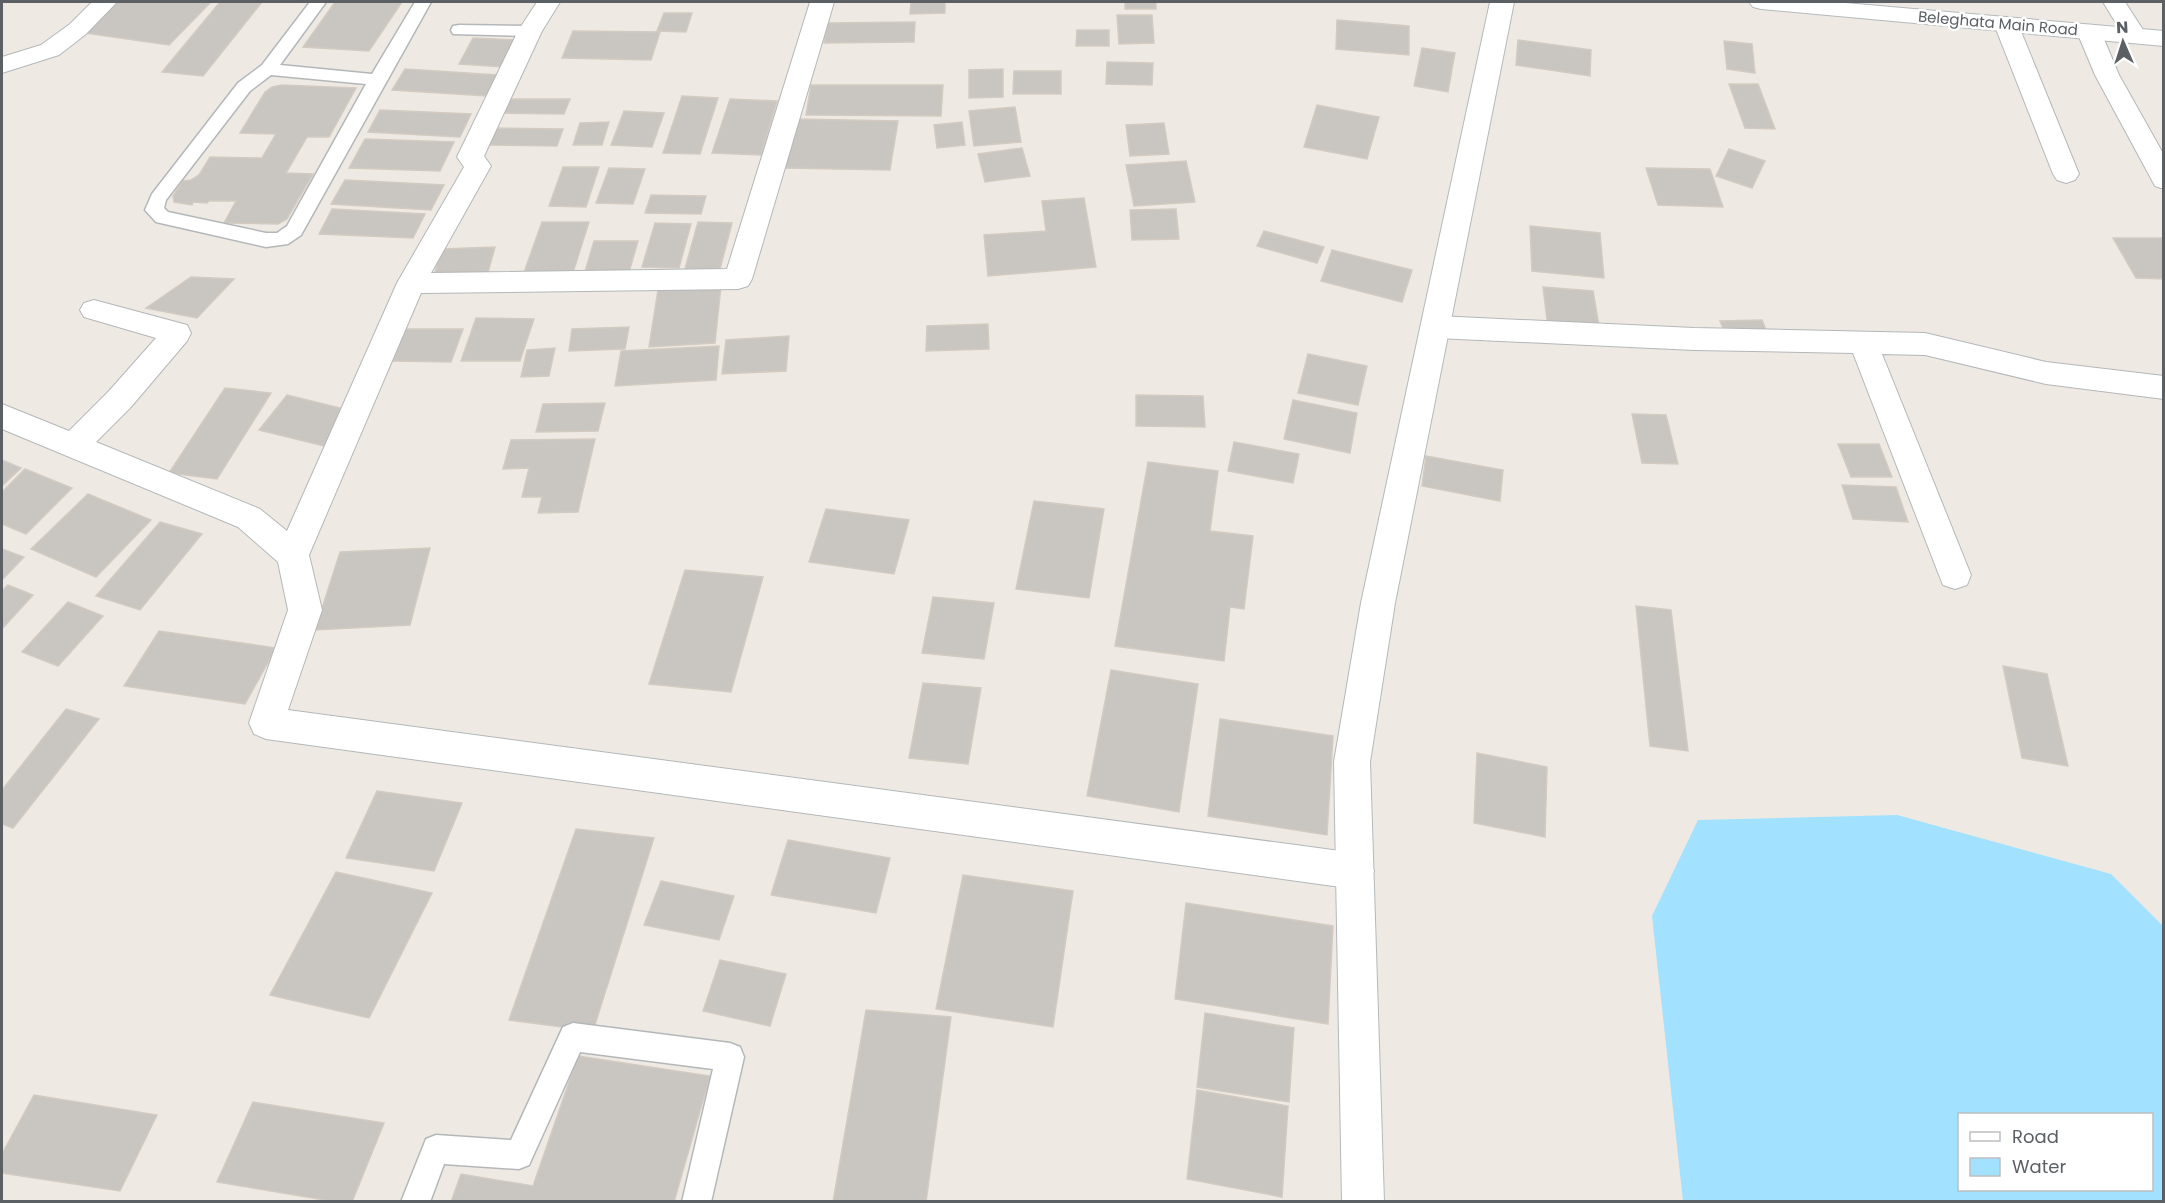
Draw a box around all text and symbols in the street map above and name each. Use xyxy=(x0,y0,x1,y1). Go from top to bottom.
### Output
street label: Beleghata Main Road xyxy=(1917,6,2079,40)
north arrow xyxy=(2093,12,2153,72)
text: N xyxy=(2116,16,2129,39)
legend xyxy=(1958,1113,2153,1191)
text: Road xyxy=(2012,1124,2059,1149)
text: Water xyxy=(2012,1154,2066,1179)

